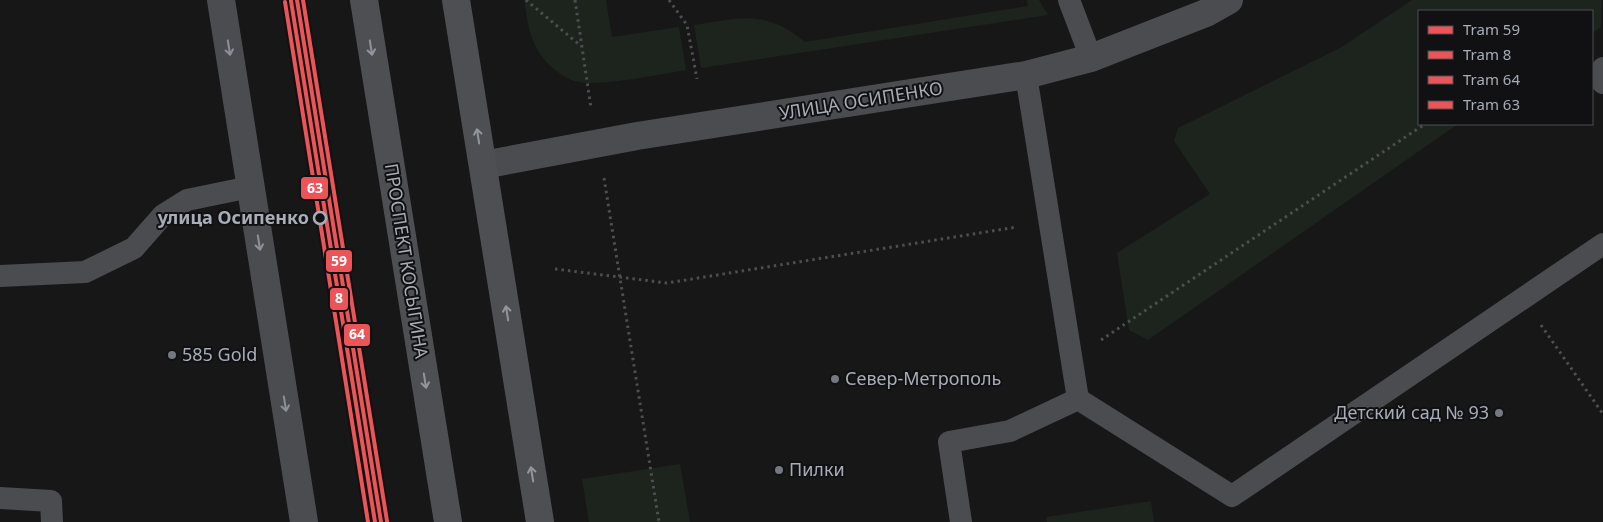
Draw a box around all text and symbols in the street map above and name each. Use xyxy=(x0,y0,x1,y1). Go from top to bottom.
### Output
legend xyxy=(1418,10,1593,125)
text: Tram 59 xyxy=(1463,19,1520,39)
one-way arrow xyxy=(224,40,234,56)
one-way arrow xyxy=(367,40,377,56)
text: Tram 8 xyxy=(1463,44,1511,64)
text: Tram 64 xyxy=(1463,69,1520,89)
street label: УЛИЦА ОСИПЕНКО xyxy=(777,75,944,125)
text: Tram 63 xyxy=(1463,94,1520,114)
one-way arrow xyxy=(473,128,483,144)
street label: ПРОСПЕКТ КОСЫГИНА xyxy=(380,161,434,361)
line badge: 63 xyxy=(300,176,329,200)
text: 63 xyxy=(307,178,323,197)
place label: улица Осипенко xyxy=(157,205,309,229)
marker: улица Осипенко xyxy=(313,211,327,225)
one-way arrow xyxy=(255,235,265,251)
line badge: 59 xyxy=(325,249,353,273)
text: 59 xyxy=(331,251,347,270)
line badge: 8 xyxy=(329,287,349,311)
text: 8 xyxy=(335,288,343,307)
one-way arrow xyxy=(501,306,511,322)
line badge: 64 xyxy=(343,323,371,347)
text: 64 xyxy=(349,324,365,343)
place label: 585 Gold xyxy=(182,342,257,366)
marker: 585 Gold xyxy=(166,349,178,361)
place label: Север-Метрополь xyxy=(845,366,1001,390)
one-way arrow xyxy=(421,373,431,389)
marker: Север-Метрополь xyxy=(829,373,841,385)
one-way arrow xyxy=(280,395,290,411)
place label: Детский сад № 93 xyxy=(1334,400,1489,424)
marker: Детский сад № 93 xyxy=(1493,407,1505,419)
place label: Пилки xyxy=(789,457,845,481)
marker: Пилки xyxy=(773,464,785,476)
one-way arrow xyxy=(527,466,537,482)

